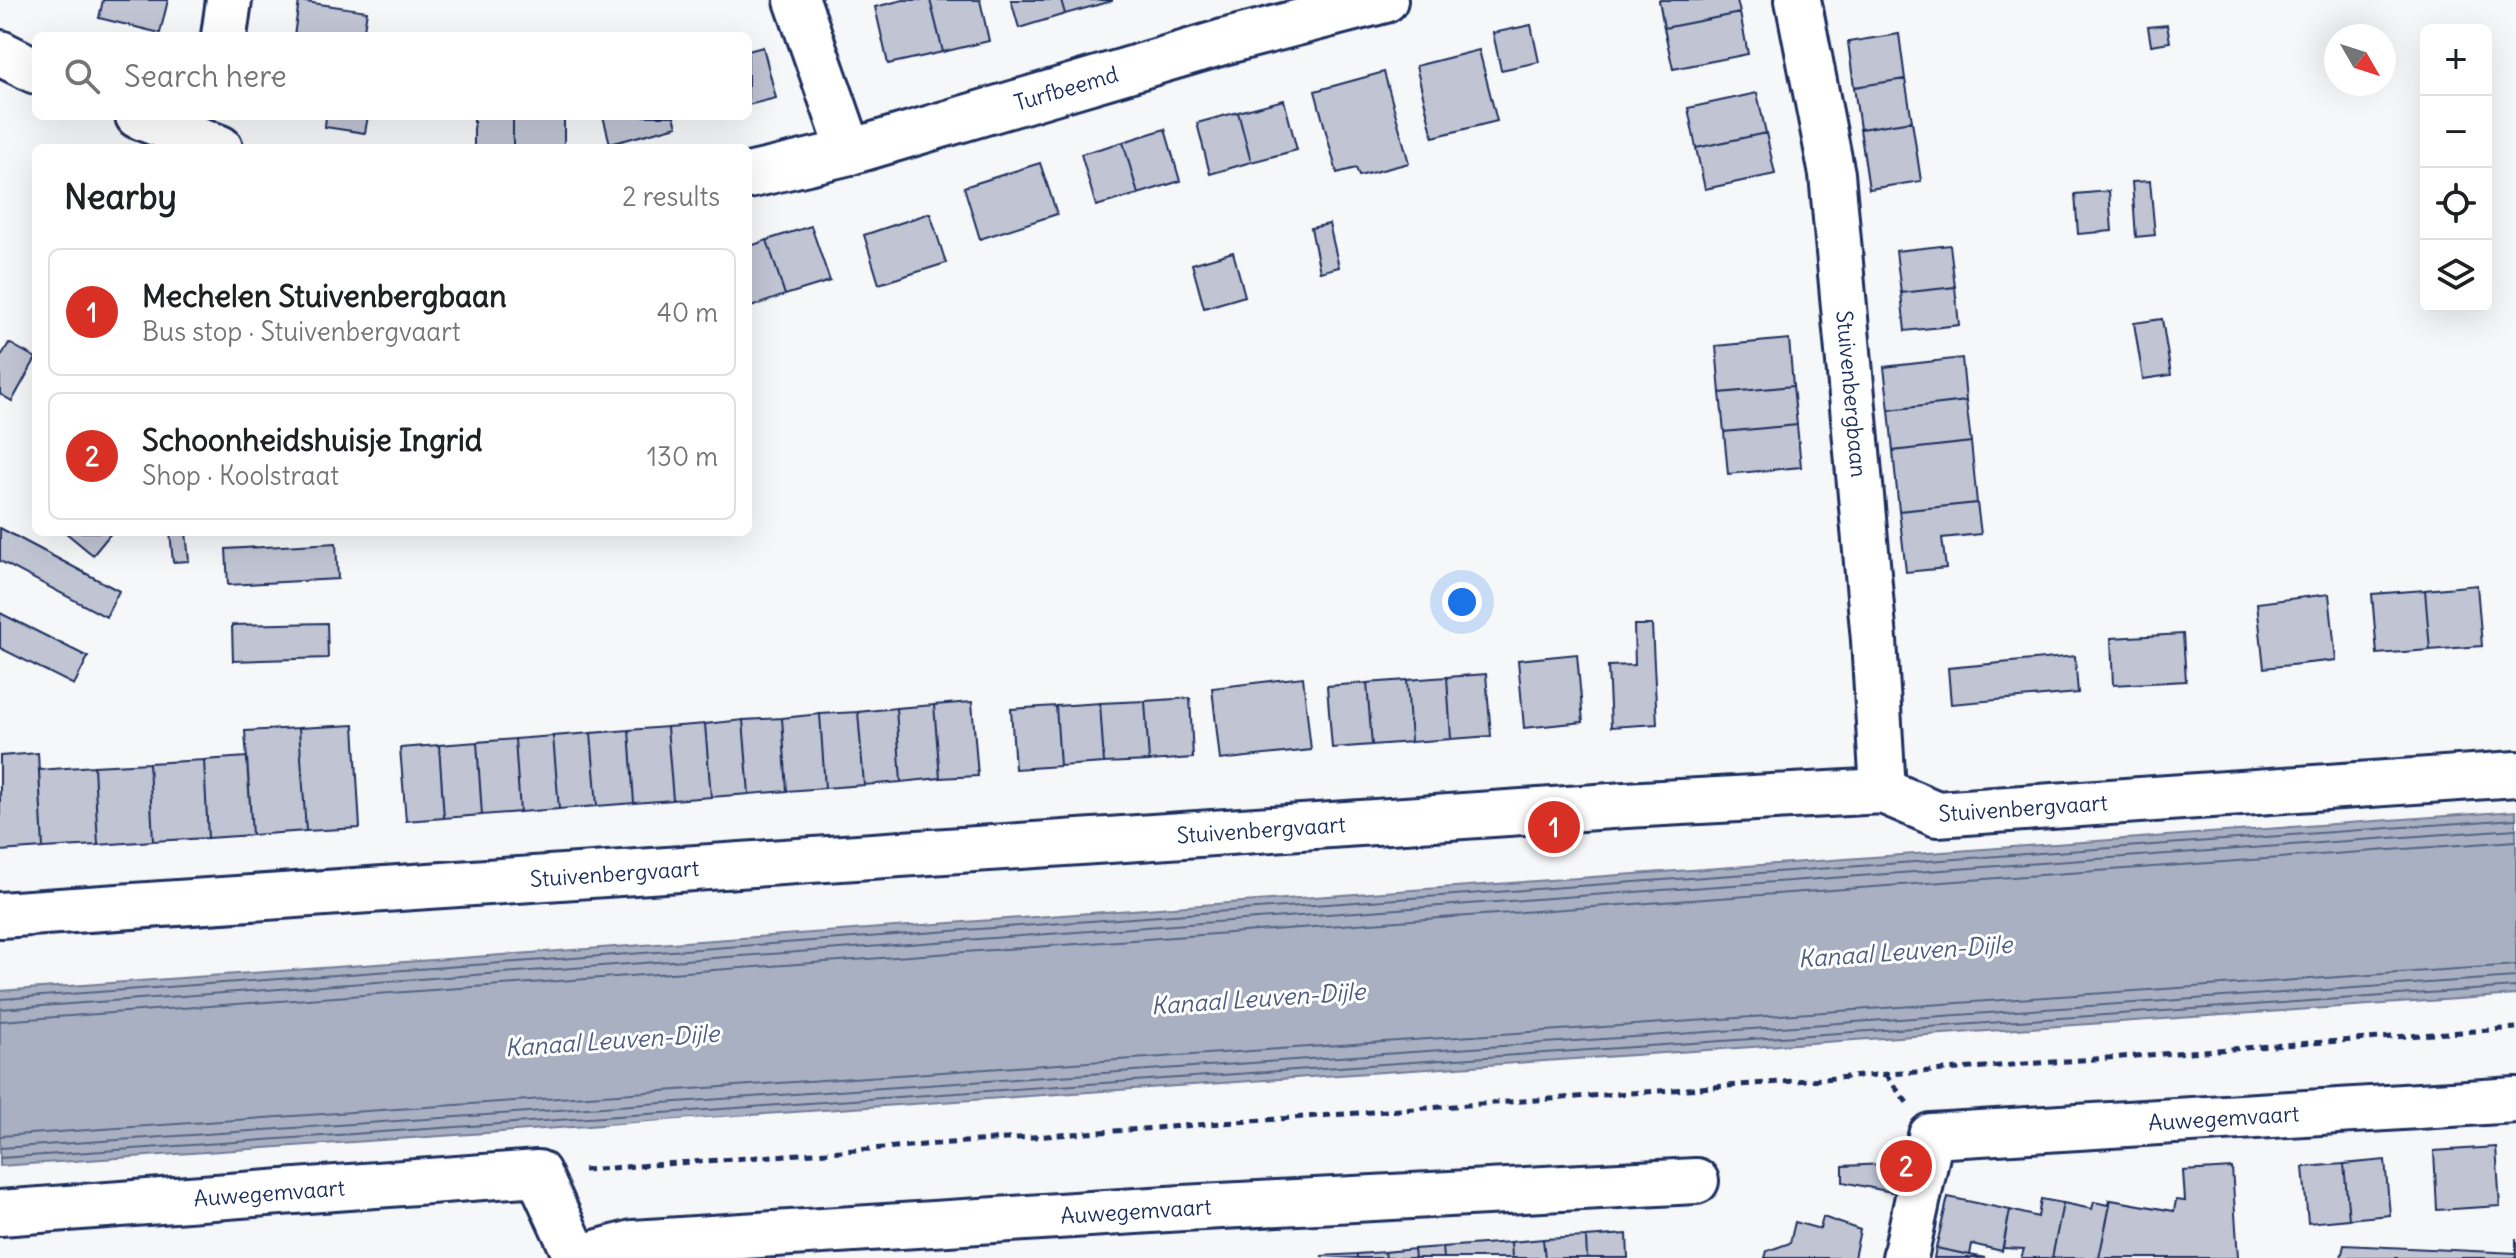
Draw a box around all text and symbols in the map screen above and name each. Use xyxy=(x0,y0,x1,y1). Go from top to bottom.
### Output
north arrow xyxy=(2324,24,2396,96)
map controls xyxy=(2420,24,2492,312)
button: + xyxy=(2420,24,2492,96)
search box xyxy=(32,32,752,120)
icon: search xyxy=(60,54,104,98)
text: Search here xyxy=(124,57,287,95)
street label: Turfbeemd xyxy=(1011,60,1121,117)
button: − xyxy=(2420,96,2492,168)
button: locate xyxy=(2420,168,2492,240)
text: Nearby xyxy=(64,175,177,218)
text: 2 results xyxy=(622,180,720,213)
button: layers xyxy=(2420,240,2492,312)
text: Mechelen Stuivenbergbaan xyxy=(142,277,507,315)
text: 1 xyxy=(87,296,97,329)
text: 40 m xyxy=(657,296,718,329)
street label: Stuivenbergbaan xyxy=(1830,309,1873,478)
text: Bus stop · Stuivenbergvaart xyxy=(142,315,461,348)
text: Schoonheidshuisje Ingrid xyxy=(142,421,482,459)
text: 2 xyxy=(85,440,99,473)
text: 130 m xyxy=(647,440,718,473)
text: Shop · Koolstraat xyxy=(142,459,339,492)
your location xyxy=(1442,582,1482,622)
street label: Stuivenbergvaart xyxy=(1938,788,2108,828)
pin: 1 xyxy=(1528,797,1580,857)
street label: Stuivenbergvaart xyxy=(1176,810,1347,849)
street label: Stuivenbergvaart xyxy=(529,854,700,893)
water label: Kanaal Leuven-Dijle xyxy=(1797,928,2015,973)
water label: Kanaal Leuven-Dijle xyxy=(1150,975,1368,1020)
water label: Kanaal Leuven-Dijle xyxy=(504,1017,722,1062)
street label: Auwegemvaart xyxy=(2147,1099,2300,1137)
pin: 2 xyxy=(1880,1136,1932,1196)
street label: Auwegemvaart xyxy=(193,1173,346,1213)
street label: Auwegemvaart xyxy=(1060,1193,1212,1230)

